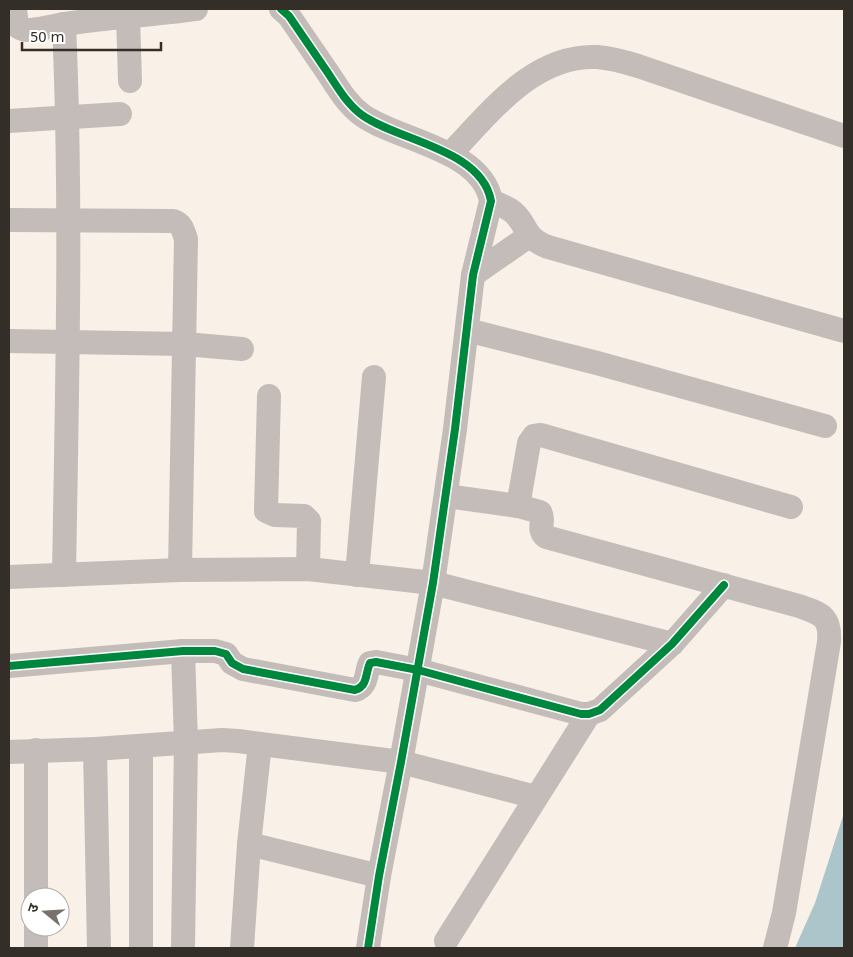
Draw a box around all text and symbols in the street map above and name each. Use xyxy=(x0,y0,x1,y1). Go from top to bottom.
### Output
scale bar xyxy=(22,20,161,52)
text: 50 m xyxy=(30,29,64,48)
north arrow xyxy=(20,887,70,937)
text: उ xyxy=(24,901,45,915)

